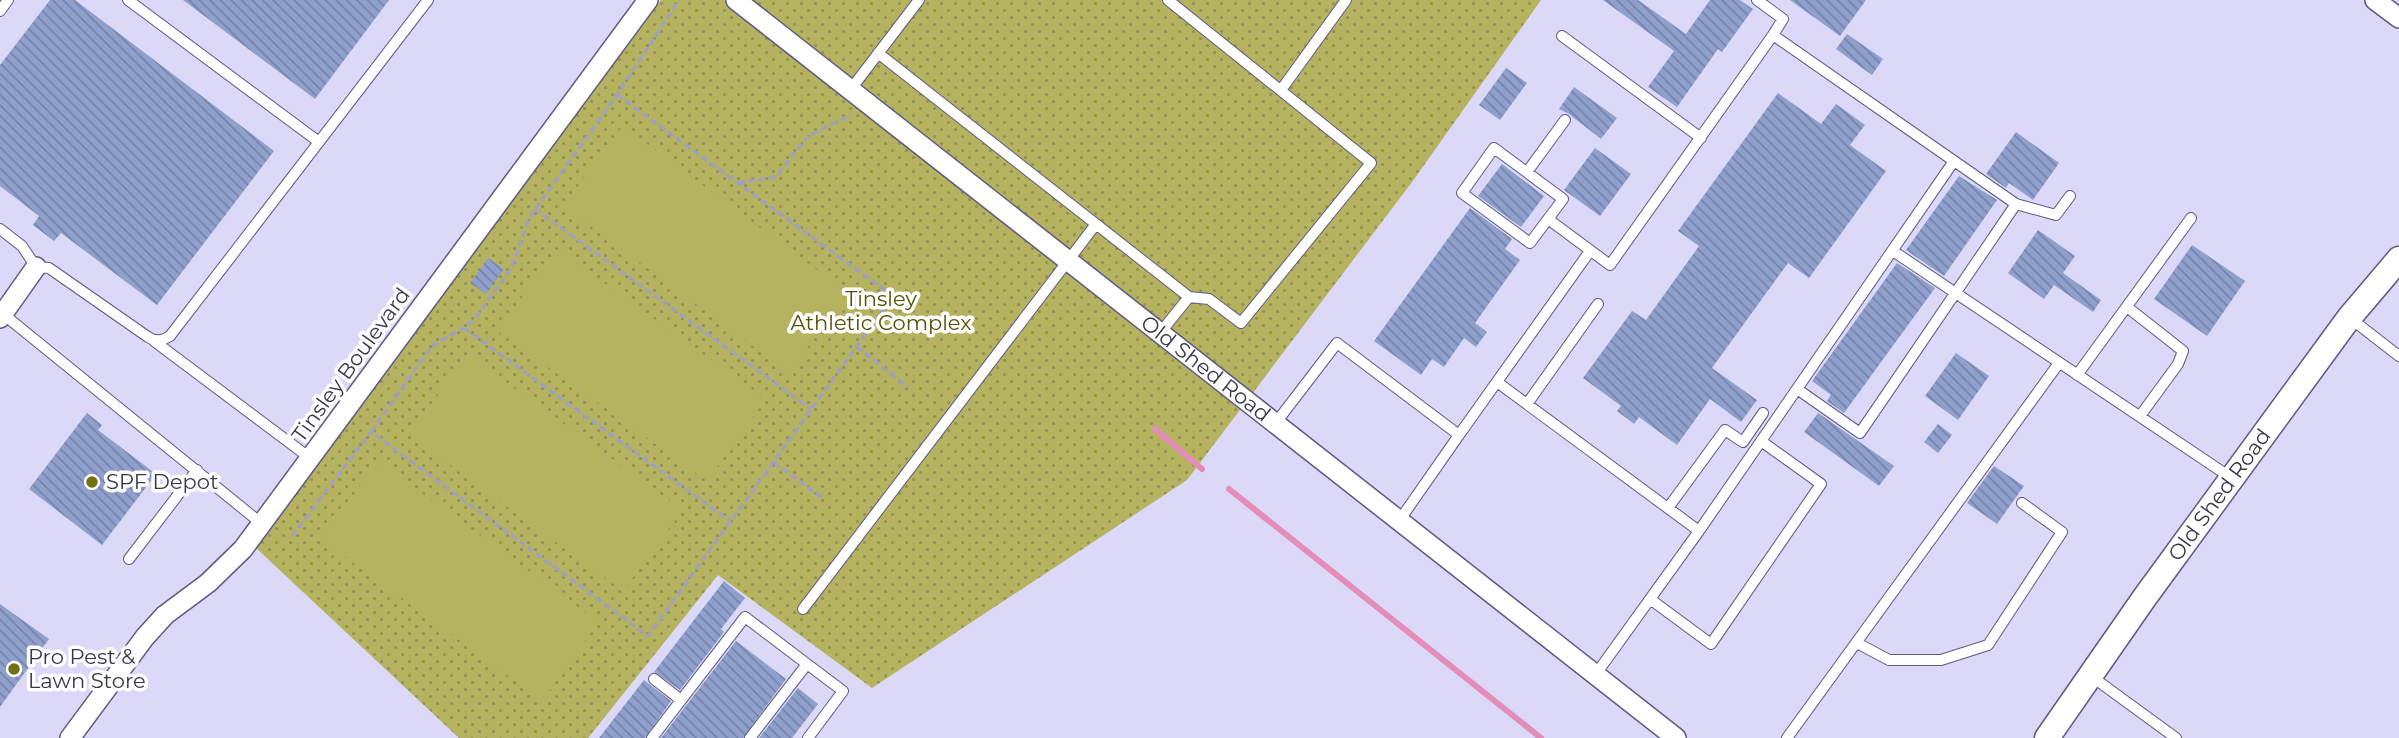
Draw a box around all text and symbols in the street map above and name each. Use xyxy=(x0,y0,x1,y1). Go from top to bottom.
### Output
street label: Tinsley Boulevard xyxy=(286,283,415,447)
park label: Tinsley Athletic Complex xyxy=(791,286,971,335)
street label: Old Shed Road xyxy=(1136,310,1276,427)
street label: Old Shed Road xyxy=(2163,424,2276,566)
place label: SPF Depot xyxy=(106,469,219,494)
marker: SPF Depot xyxy=(84,474,100,490)
place label: Pro Pest & Lawn Store xyxy=(28,644,146,693)
marker: Pro Pest & Lawn Store xyxy=(6,661,22,677)

